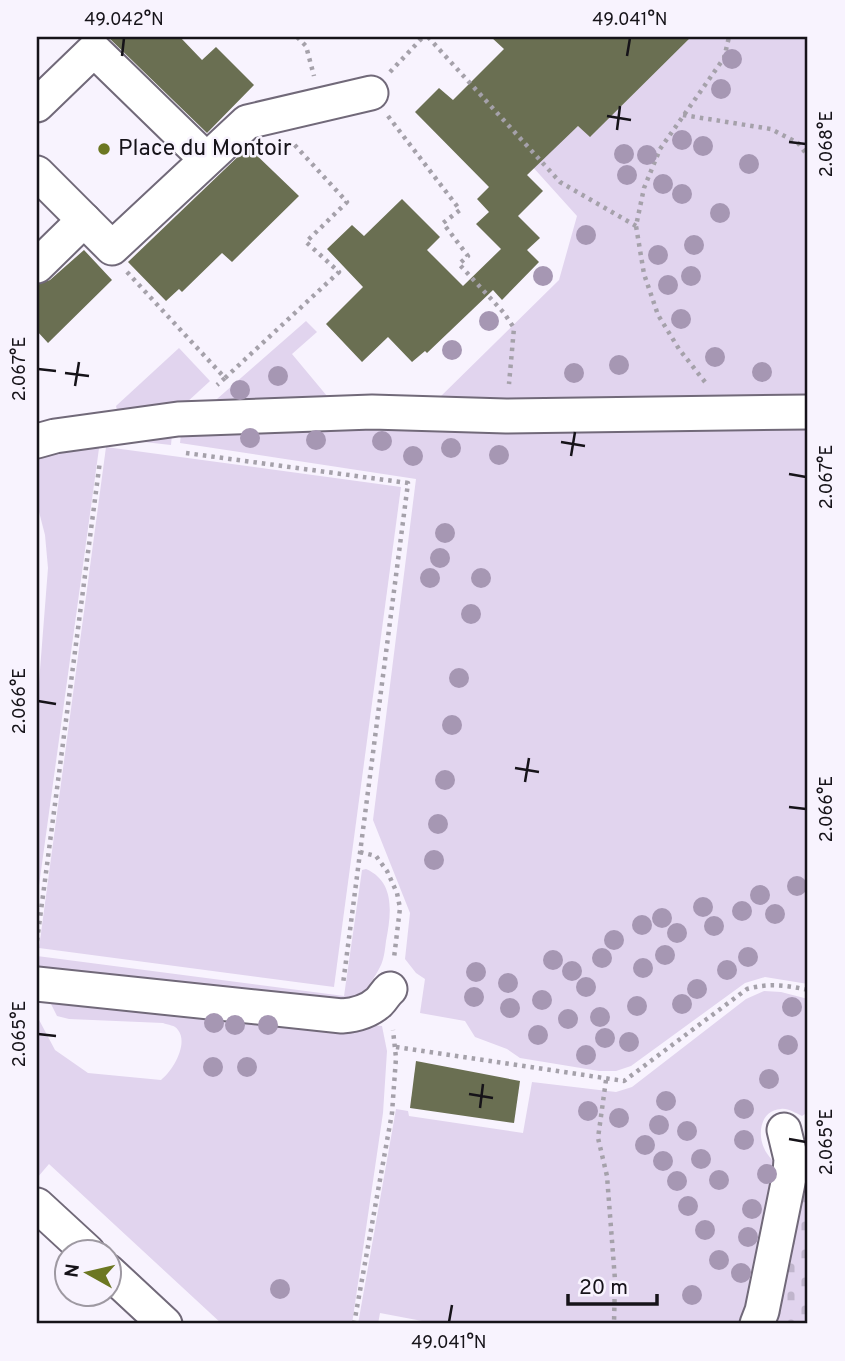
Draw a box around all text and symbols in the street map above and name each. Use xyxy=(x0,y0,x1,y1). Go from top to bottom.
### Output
text: 49.042°N xyxy=(84,9,164,32)
text: 49.041°N xyxy=(592,9,668,32)
text: 2.068°E xyxy=(816,111,839,177)
place label: Place du Montoir xyxy=(118,135,292,164)
marker: Place du Montoir xyxy=(96,141,112,157)
text: 2.067°E xyxy=(9,337,32,401)
text: 2.067°E xyxy=(816,445,839,509)
text: 2.066°E xyxy=(9,668,32,734)
text: 2.066°E xyxy=(816,776,839,842)
text: 2.065°E xyxy=(9,1001,32,1067)
text: 2.065°E xyxy=(816,1109,839,1175)
north arrow xyxy=(52,1238,122,1308)
text: N xyxy=(60,1262,86,1279)
scale bar xyxy=(568,1263,658,1307)
text: 20 m xyxy=(579,1275,628,1302)
text: 49.041°N xyxy=(411,1332,487,1355)

